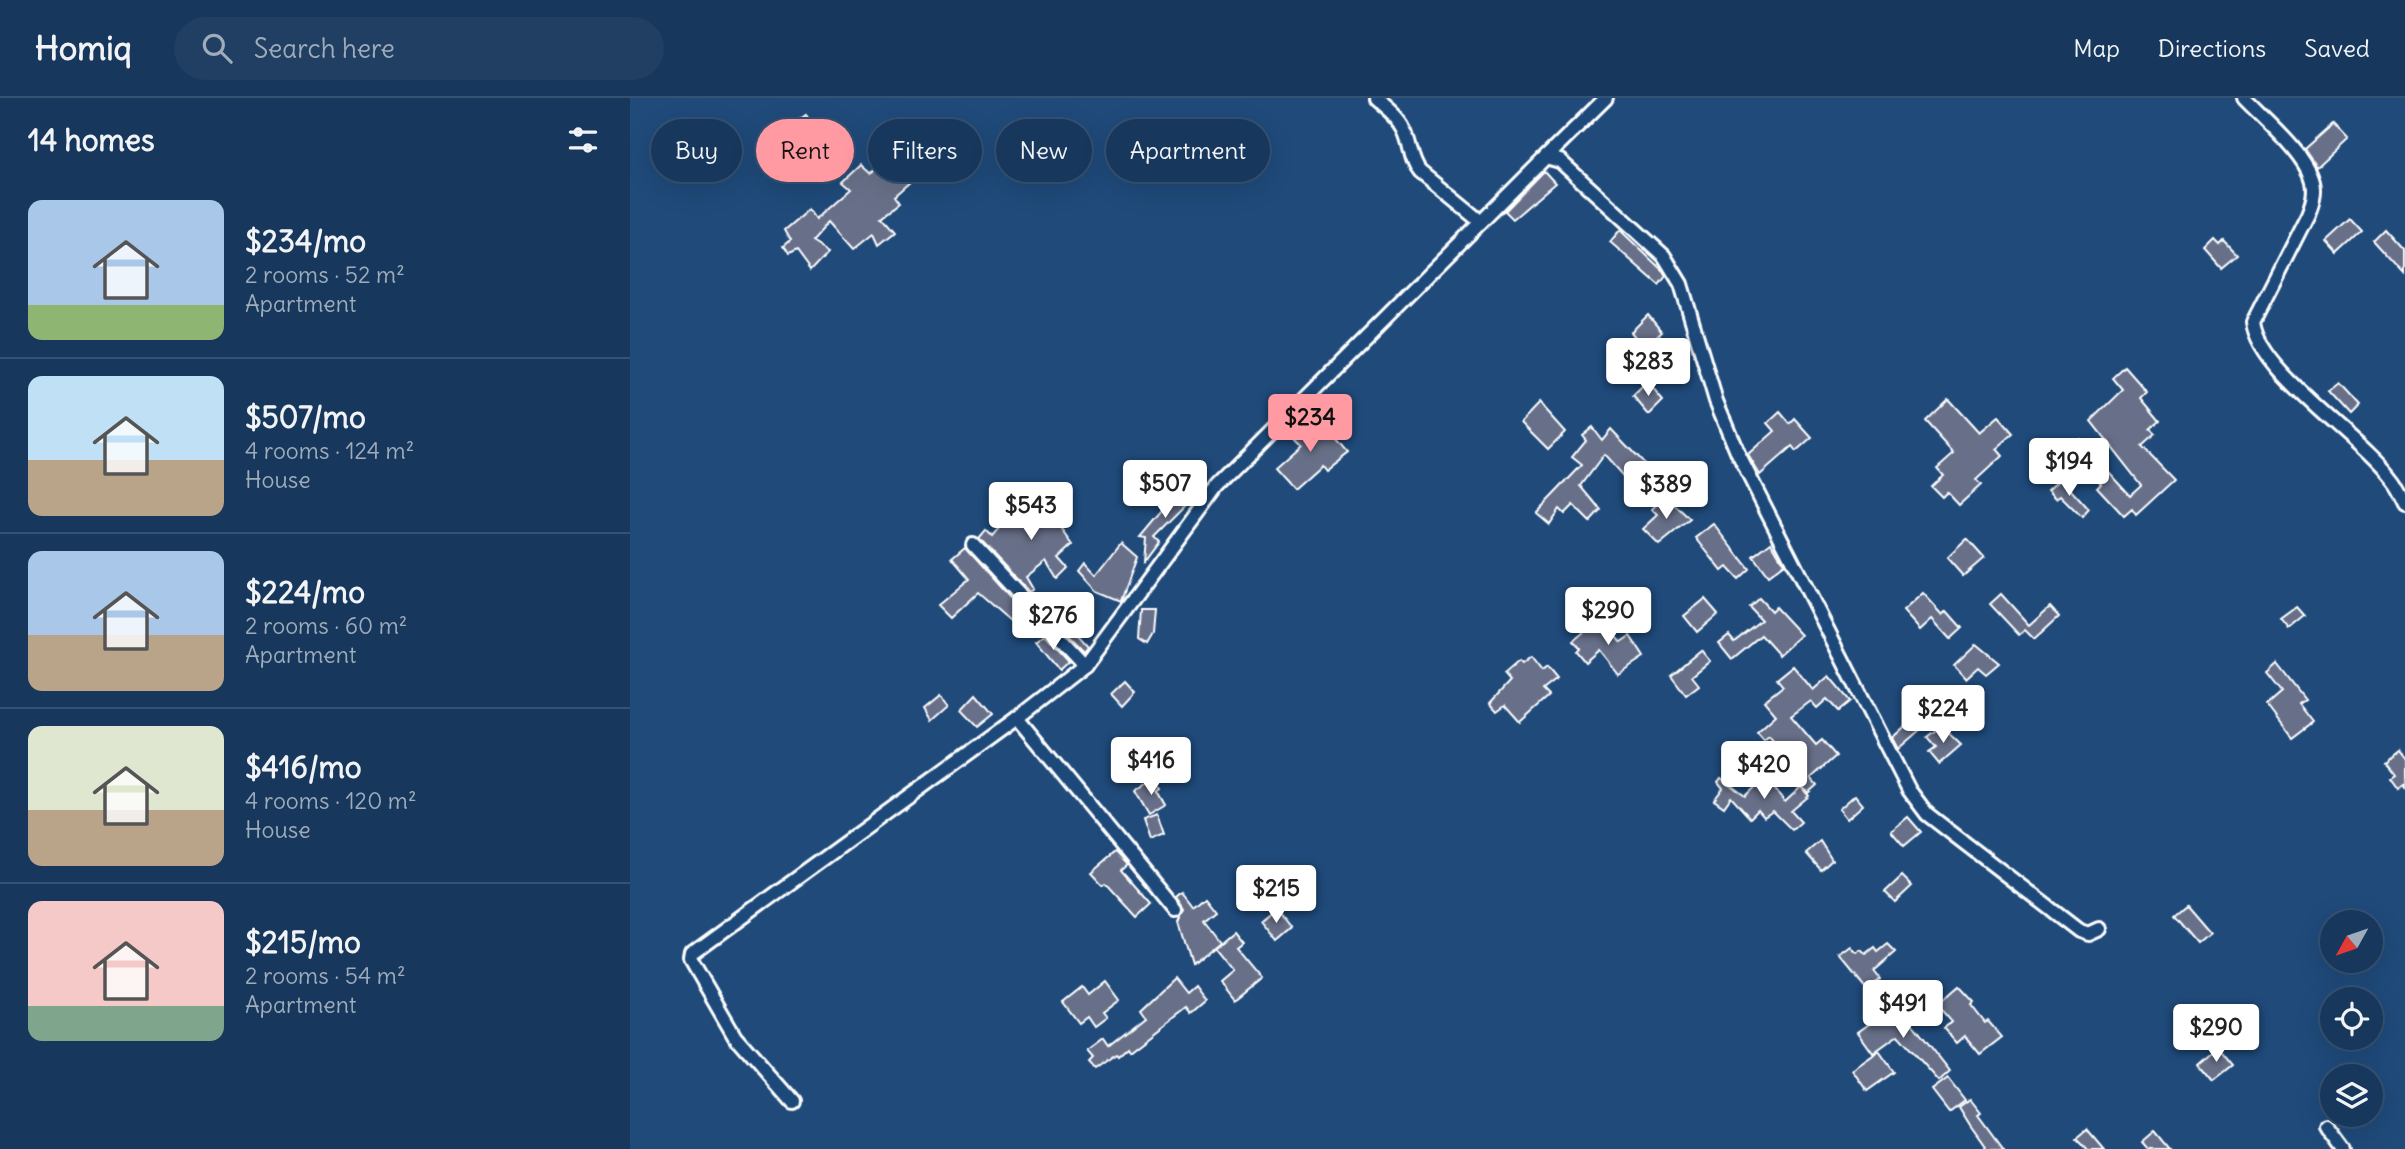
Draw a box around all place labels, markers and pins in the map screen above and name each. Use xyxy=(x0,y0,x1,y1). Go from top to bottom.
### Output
pin: $283 xyxy=(1607,338,1689,398)
pin: $234 xyxy=(1269,394,1351,454)
pin: $194 xyxy=(2028,438,2110,498)
pin: $507 xyxy=(1124,460,1206,520)
pin: $389 xyxy=(1625,462,1707,521)
pin: $543 xyxy=(990,482,1072,542)
pin: $290 xyxy=(1567,588,1649,647)
pin: $276 xyxy=(1012,592,1094,652)
pin: $224 xyxy=(1902,686,1984,745)
pin: $416 xyxy=(1110,738,1192,797)
pin: $420 xyxy=(1723,742,1805,801)
pin: $215 xyxy=(1235,866,1317,925)
pin: $491 xyxy=(1862,981,1944,1040)
pin: $290 xyxy=(2175,1004,2257,1064)

